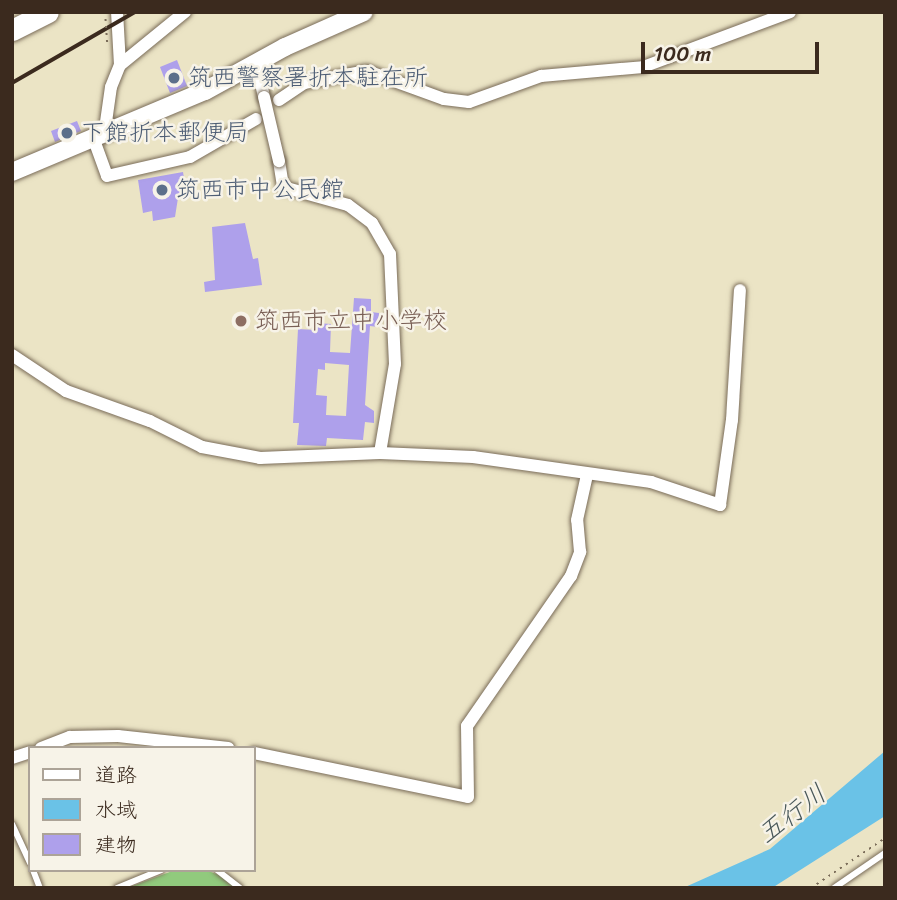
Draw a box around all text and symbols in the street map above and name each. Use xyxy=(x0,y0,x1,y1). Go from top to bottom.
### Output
scale bar xyxy=(645,28,824,72)
text: 100 m xyxy=(654,35,711,73)
place label: 筑西警察署折本駐在所 xyxy=(188,64,428,92)
marker: 筑西警察署折本駐在所 xyxy=(166,70,182,86)
place label: 下館折本郵便局 xyxy=(81,119,249,147)
marker: 下館折本郵便局 xyxy=(59,125,75,141)
place label: 筑西市中公民館 xyxy=(176,176,344,204)
marker: 筑西市中公民館 xyxy=(154,182,170,198)
place label: 筑西市立中小学校 xyxy=(255,307,447,335)
marker: 筑西市立中小学校 xyxy=(233,313,249,329)
legend xyxy=(28,746,256,872)
text: 道路 xyxy=(95,756,137,794)
water label: 五行川 xyxy=(751,778,833,850)
text: 水域 xyxy=(95,791,137,829)
text: 建物 xyxy=(95,826,137,864)

